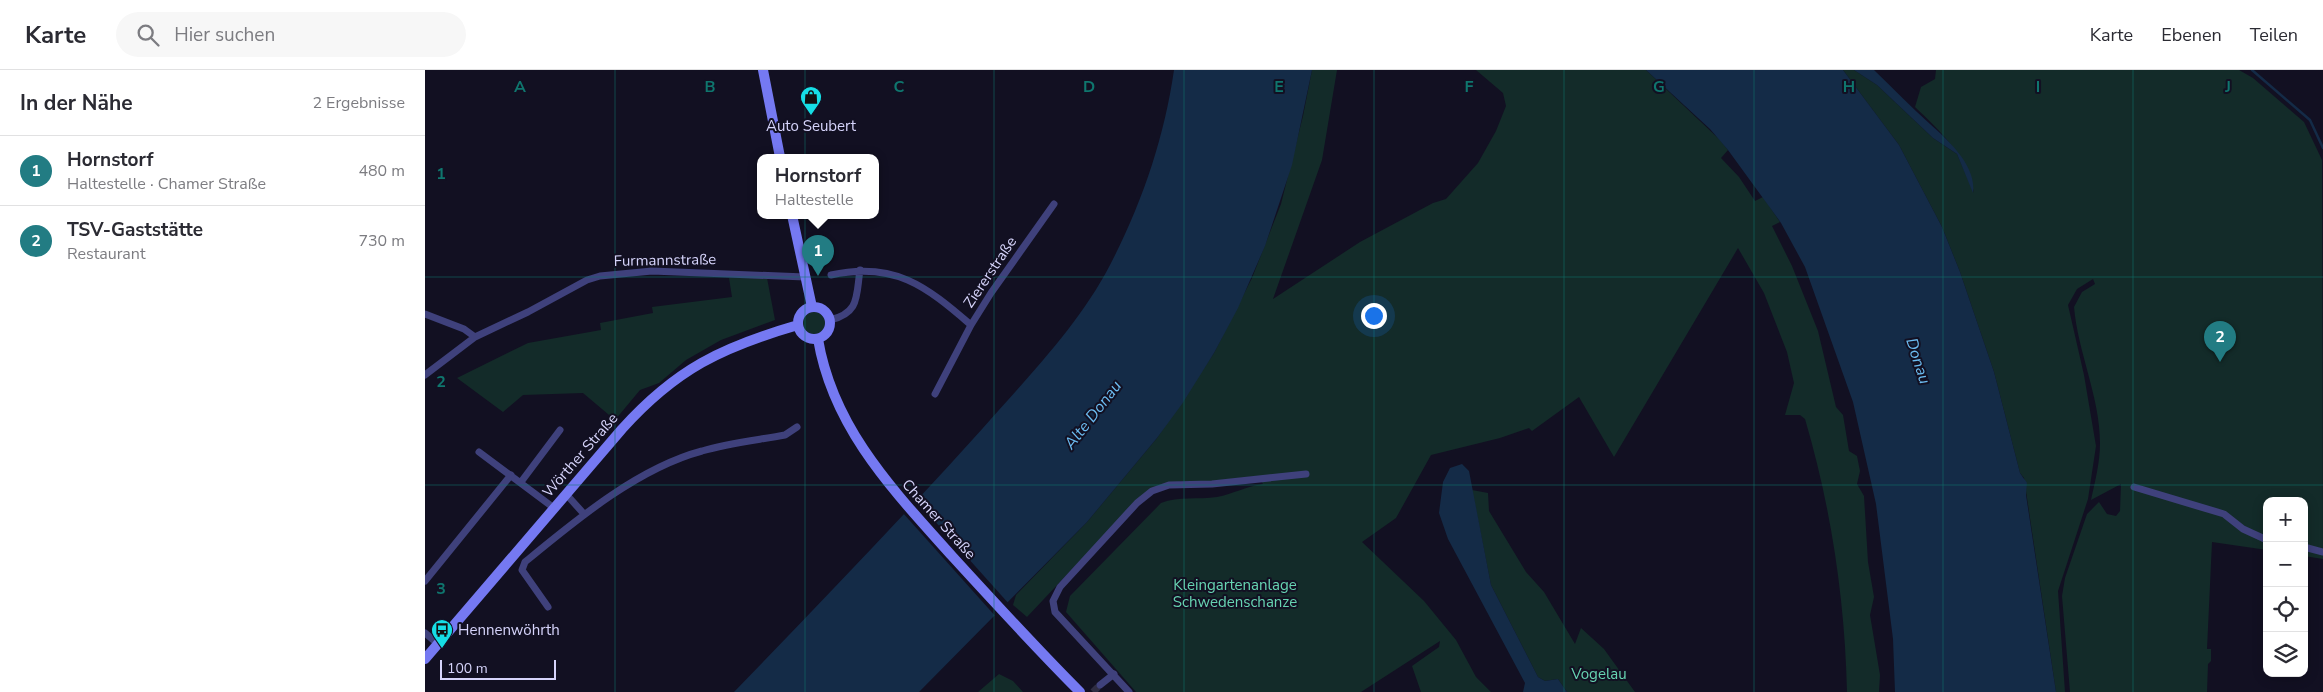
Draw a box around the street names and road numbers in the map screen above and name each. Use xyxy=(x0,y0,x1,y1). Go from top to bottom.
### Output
street label: Ziererstraße xyxy=(959,233,1021,311)
street label: Furmannstraße xyxy=(614,249,716,271)
street label: Wörther Straße xyxy=(538,409,622,501)
street label: Chamer Straße xyxy=(898,475,980,563)

